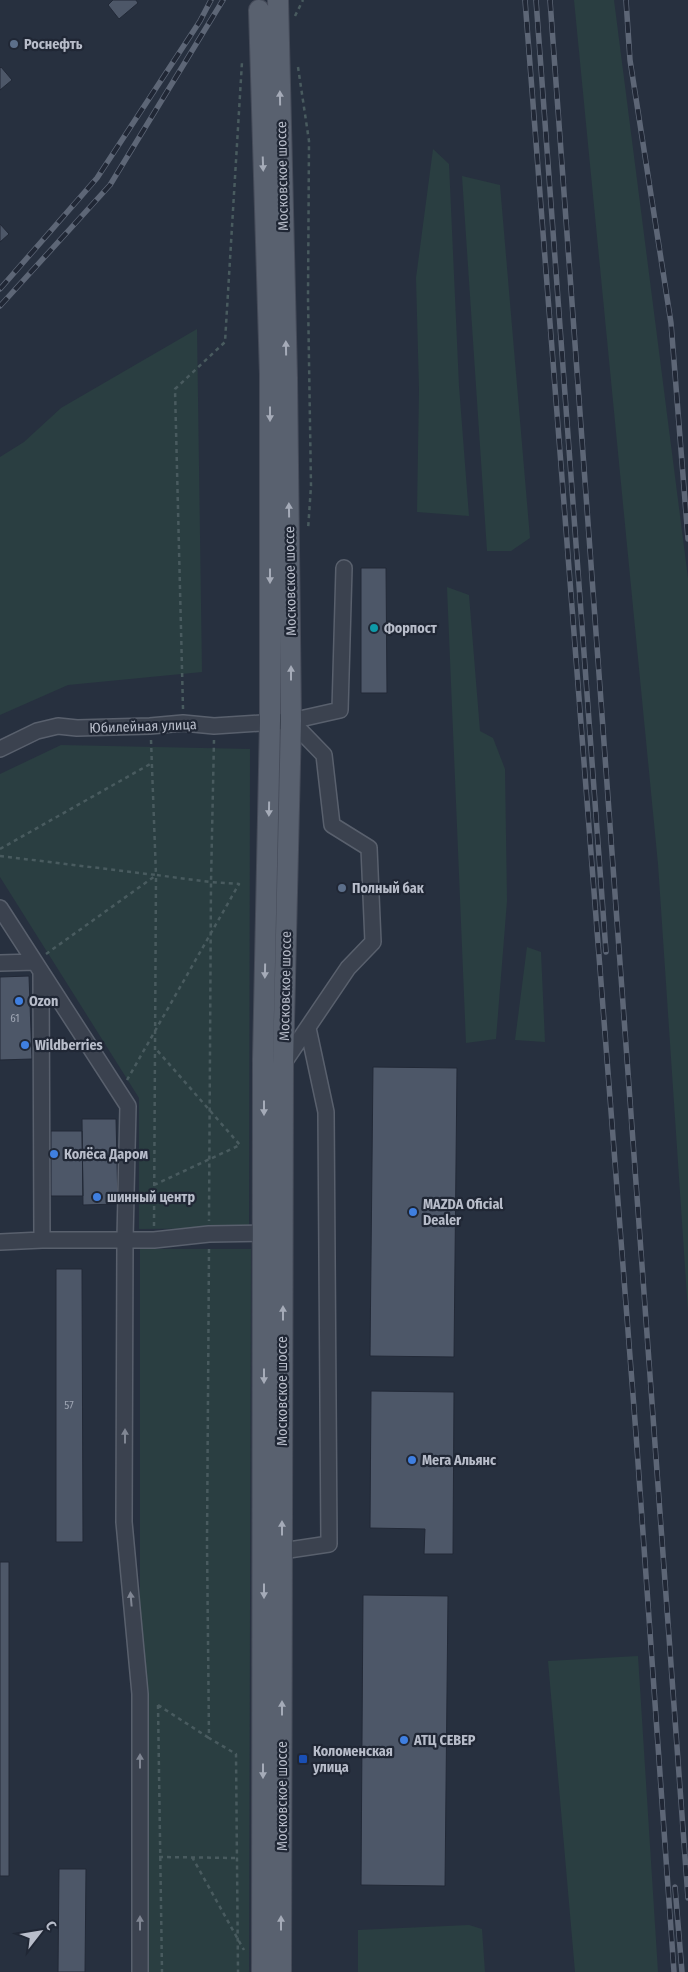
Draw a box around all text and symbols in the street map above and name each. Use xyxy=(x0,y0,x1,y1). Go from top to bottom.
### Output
place label: Роснефть xyxy=(24,36,83,53)
marker: Роснефть xyxy=(8,38,20,50)
one-way arrow xyxy=(276,89,284,105)
street label: Московское шоссе xyxy=(273,121,292,231)
one-way arrow xyxy=(260,156,268,172)
one-way arrow xyxy=(282,339,290,355)
one-way arrow xyxy=(266,406,274,422)
one-way arrow xyxy=(285,502,293,518)
street label: Московское шоссе xyxy=(281,526,300,636)
one-way arrow xyxy=(266,569,274,585)
place label: Форпост xyxy=(384,620,438,637)
marker: Форпост xyxy=(368,622,380,634)
one-way arrow xyxy=(287,664,295,680)
street label: Юбилейная улица xyxy=(89,716,197,737)
one-way arrow xyxy=(264,801,272,817)
place label: Полный бак xyxy=(352,880,425,897)
marker: Полный бак xyxy=(336,882,348,894)
street label: Московское шоссе xyxy=(276,931,295,1041)
one-way arrow xyxy=(261,964,269,980)
place label: Ozon xyxy=(29,993,58,1010)
marker: Ozon xyxy=(13,995,25,1007)
house number: 61 xyxy=(10,1012,20,1025)
place label: Wildberries xyxy=(35,1037,103,1054)
marker: Wildberries xyxy=(19,1039,31,1051)
one-way arrow xyxy=(260,1100,268,1116)
place label: Колёса Даром xyxy=(64,1146,148,1163)
marker: Колёса Даром xyxy=(48,1148,60,1160)
place label: шинный центр xyxy=(107,1189,195,1206)
marker: шинный центр xyxy=(91,1191,103,1203)
place label: MAZDA Oficial Dealer xyxy=(423,1196,503,1229)
marker: MAZDA Oficial Dealer xyxy=(407,1206,419,1218)
one-way arrow xyxy=(279,1305,287,1321)
street label: Московское шоссе xyxy=(274,1336,291,1446)
one-way arrow xyxy=(260,1368,268,1384)
house number: 57 xyxy=(64,1399,74,1412)
one-way arrow xyxy=(121,1428,129,1444)
place label: Мега Альянс xyxy=(422,1452,497,1469)
marker: Мега Альянс xyxy=(406,1454,418,1466)
one-way arrow xyxy=(278,1520,286,1536)
one-way arrow xyxy=(260,1583,268,1599)
one-way arrow xyxy=(127,1590,135,1606)
one-way arrow xyxy=(278,1700,286,1716)
place label: АТЦ СЕВЕР xyxy=(413,1732,476,1749)
marker: АТЦ СЕВЕР xyxy=(398,1734,410,1746)
street label: Московское шоссе xyxy=(274,1741,291,1851)
place label: Коломенская улица xyxy=(312,1743,393,1776)
one-way arrow xyxy=(136,1753,144,1769)
marker: Коломенская улица xyxy=(297,1753,309,1765)
one-way arrow xyxy=(259,1763,267,1779)
north arrow xyxy=(15,1907,65,1957)
one-way arrow xyxy=(136,1915,144,1931)
one-way arrow xyxy=(277,1915,285,1931)
text: С xyxy=(42,1918,60,1934)

